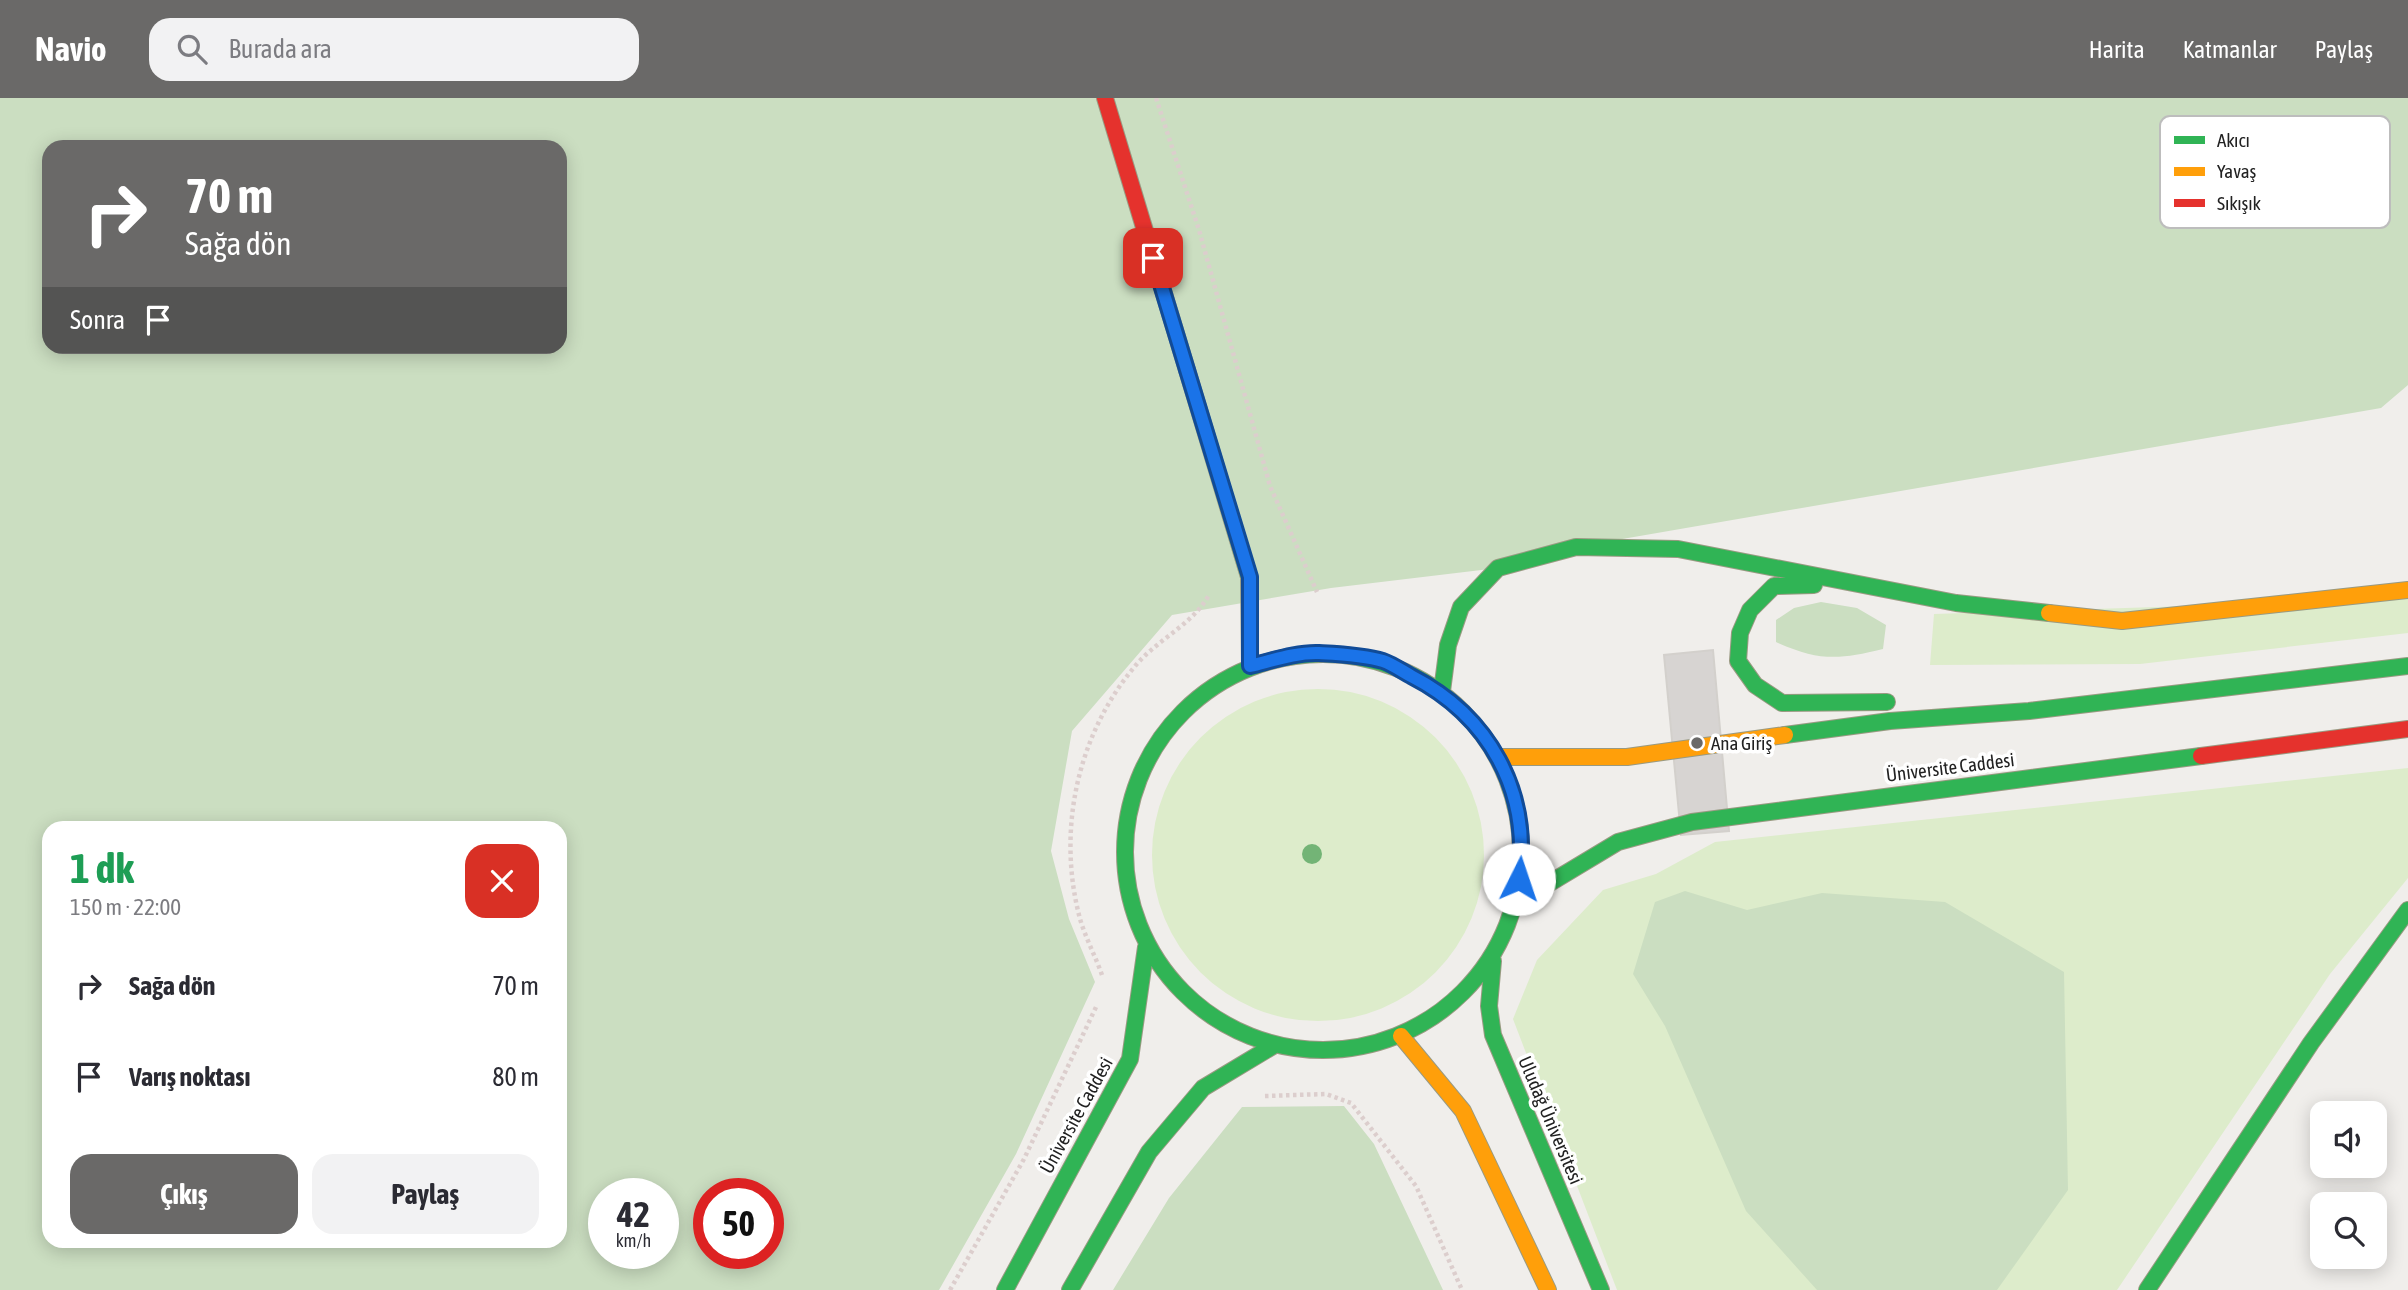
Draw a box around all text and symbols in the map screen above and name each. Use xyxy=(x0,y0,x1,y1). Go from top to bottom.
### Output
search box xyxy=(149,18,639,81)
text: Navio xyxy=(35,30,107,68)
icon: search xyxy=(173,30,211,68)
text: Burada ara xyxy=(229,34,332,64)
text: Harita xyxy=(2089,36,2145,63)
text: Katmanlar xyxy=(2183,36,2277,63)
text: Paylaş xyxy=(2315,36,2373,63)
legend xyxy=(2160,116,2390,228)
text: Akıcı xyxy=(2217,129,2250,151)
text: Yavaş xyxy=(2217,160,2257,182)
text: 70 m xyxy=(185,167,273,223)
icon: right xyxy=(70,168,161,259)
text: Sıkışık xyxy=(2217,192,2262,214)
text: Sağa dön xyxy=(185,225,291,262)
pin xyxy=(1123,228,1183,288)
icon: arrive xyxy=(1134,239,1172,277)
icon: arrive xyxy=(139,301,177,339)
text: Sonra xyxy=(70,305,125,335)
place label: Ana Giriş xyxy=(1711,732,1772,754)
marker: Ana Giriş xyxy=(1689,735,1705,751)
street label: Üniversite Caddesi xyxy=(1884,748,2016,786)
position arrow xyxy=(1482,842,1556,916)
text: 1 dk xyxy=(70,844,134,892)
button: close xyxy=(465,844,539,918)
text: 150 m · 22:00 xyxy=(70,894,181,920)
icon: right xyxy=(70,967,108,1005)
text: Sağa dön xyxy=(129,971,215,1001)
text: 70 m xyxy=(492,971,539,1001)
street label: Üniversite Caddesi xyxy=(1035,1053,1117,1177)
street label: Uludağ Üniversitesi xyxy=(1514,1053,1588,1187)
icon: arrive xyxy=(70,1058,108,1096)
text: Varış noktası xyxy=(129,1062,250,1092)
text: 80 m xyxy=(492,1062,539,1092)
map controls xyxy=(2310,1101,2387,1269)
button: sound xyxy=(2310,1101,2387,1178)
button: Çıkış xyxy=(70,1154,298,1234)
button: Paylaş xyxy=(312,1154,539,1234)
speed limit sign: 50 xyxy=(693,1178,784,1269)
button: search xyxy=(2310,1192,2387,1269)
text: 42 xyxy=(617,1194,650,1234)
text: km/h xyxy=(616,1230,651,1251)

